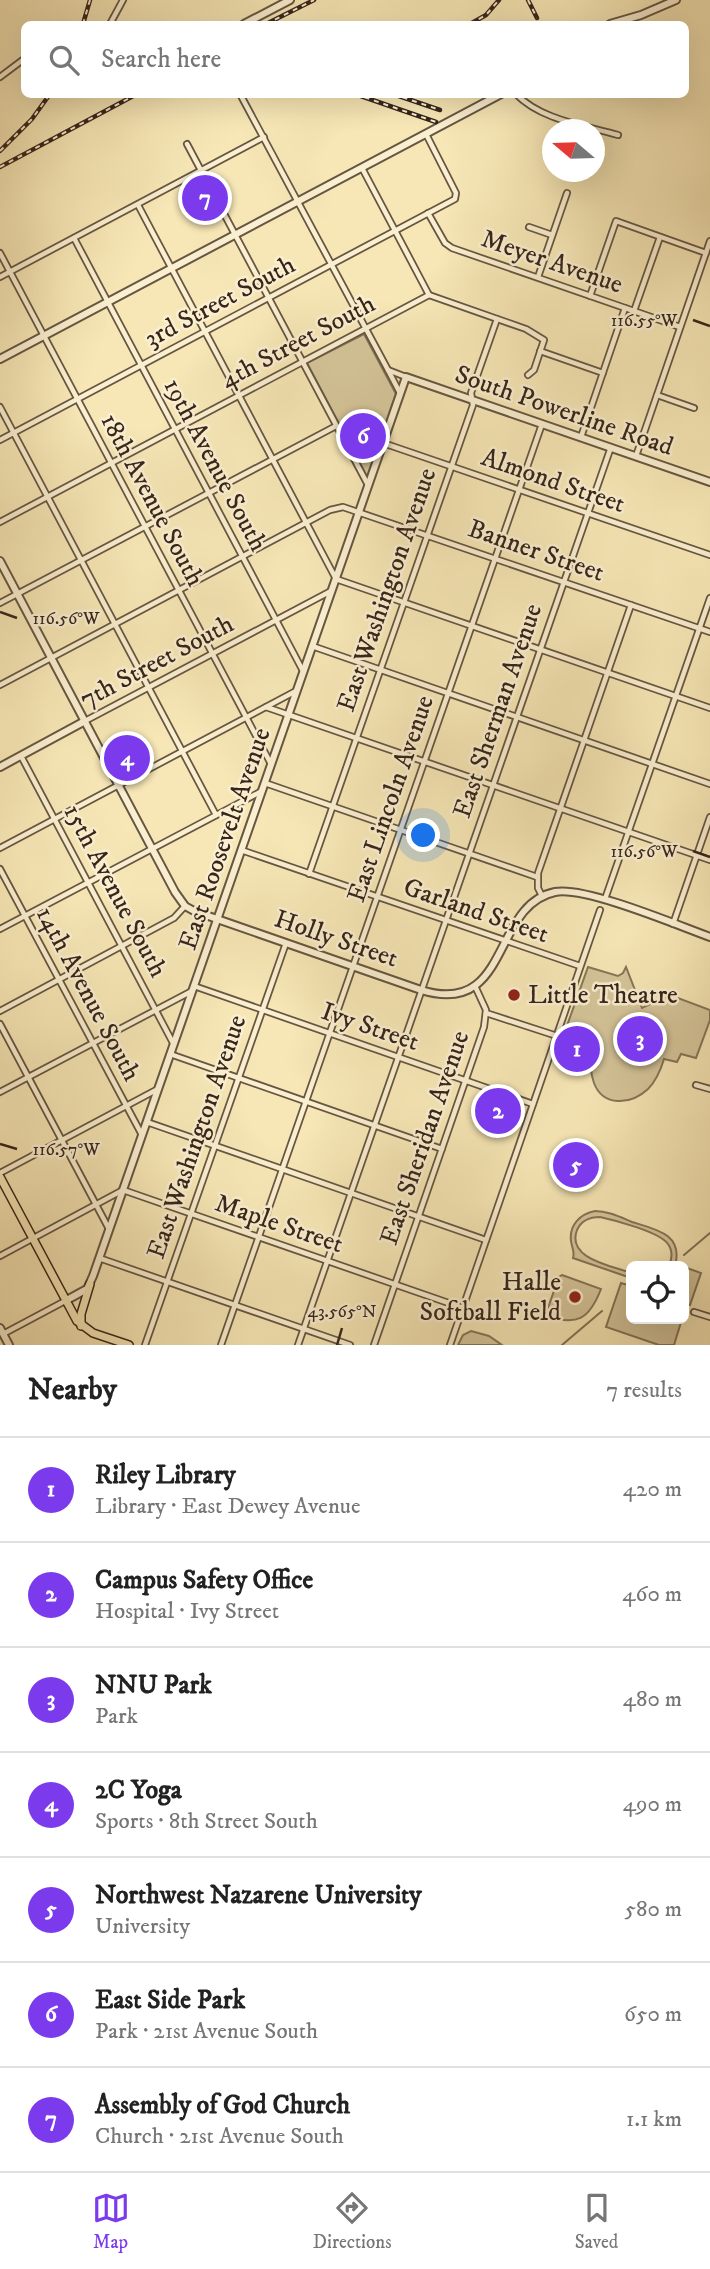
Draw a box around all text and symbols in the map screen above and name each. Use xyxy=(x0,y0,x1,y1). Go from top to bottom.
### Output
search box xyxy=(21,21,689,98)
icon: search xyxy=(45,41,83,79)
text: Search here xyxy=(101,43,221,76)
north arrow xyxy=(542,119,605,182)
pin: 7 xyxy=(182,172,228,224)
street label: Meyer Avenue xyxy=(477,222,627,302)
street label: 3rd Street South xyxy=(139,248,301,355)
street label: 4th Street South xyxy=(215,287,381,397)
text: 116.55°W xyxy=(611,310,678,332)
street label: South Powerline Road xyxy=(451,358,678,464)
street label: 19th Avenue South xyxy=(156,373,275,558)
street label: 18th Avenue South xyxy=(92,408,212,593)
pin: 6 xyxy=(340,410,386,462)
street label: Almond Street xyxy=(477,441,629,521)
street label: East Washington Avenue xyxy=(330,464,444,716)
street label: Banner Street xyxy=(463,512,609,590)
street label: East Sherman Avenue xyxy=(446,600,550,822)
text: 116.56°W xyxy=(32,608,100,630)
street label: 7th Street South xyxy=(75,608,240,716)
street label: East Lincoln Avenue xyxy=(340,691,442,907)
street label: East Roosevelt Avenue xyxy=(172,724,278,954)
pin: 4 xyxy=(104,732,150,784)
street label: 15th Avenue South xyxy=(56,799,175,983)
your location xyxy=(406,818,440,852)
text: 116.56°W xyxy=(610,841,678,863)
street label: Garland Street xyxy=(399,871,553,951)
street label: 14th Avenue South xyxy=(28,901,148,1087)
street label: Holly Street xyxy=(270,902,402,976)
place label: Little Theatre xyxy=(528,979,678,1012)
marker: Little Theatre xyxy=(506,987,522,1003)
street label: Ivy Street xyxy=(317,995,423,1059)
street label: East Washington Avenue xyxy=(140,1011,254,1263)
pin: 3 xyxy=(617,1013,663,1065)
pin: 1 xyxy=(554,1023,600,1075)
street label: East Sheridan Avenue xyxy=(373,1026,477,1250)
pin: 2 xyxy=(475,1085,521,1137)
text: 116.57°W xyxy=(32,1139,100,1161)
pin: 5 xyxy=(553,1139,599,1191)
street label: Maple Street xyxy=(211,1187,347,1261)
map controls xyxy=(626,1261,689,1324)
button: locate xyxy=(626,1261,689,1324)
place label: Halle Softball Field xyxy=(420,1266,561,1329)
marker: Halle Softball Field xyxy=(567,1289,583,1305)
text: 43.565°N xyxy=(308,1301,377,1323)
text: Nearby xyxy=(28,1372,117,1409)
text: 7 results xyxy=(606,1376,682,1405)
text: Riley Library xyxy=(95,1459,236,1492)
text: 1 xyxy=(47,1475,55,1504)
text: 420 m xyxy=(623,1475,682,1504)
text: Library · East Dewey Avenue xyxy=(95,1492,360,1521)
text: Campus Safety Office xyxy=(95,1564,313,1597)
text: 2 xyxy=(45,1580,57,1609)
text: 460 m xyxy=(622,1580,682,1609)
text: Hospital · Ivy Street xyxy=(95,1597,279,1626)
text: NNU Park xyxy=(95,1669,212,1702)
text: 3 xyxy=(47,1685,55,1714)
text: 480 m xyxy=(623,1685,682,1714)
text: Park xyxy=(95,1702,138,1731)
text: 2C Yoga xyxy=(95,1774,182,1807)
text: 4 xyxy=(44,1790,58,1819)
text: 490 m xyxy=(623,1790,682,1819)
text: Sports · 8th Street South xyxy=(95,1807,318,1836)
text: Northwest Nazarene University xyxy=(95,1879,422,1912)
text: 5 xyxy=(45,1895,57,1924)
text: 580 m xyxy=(625,1895,682,1924)
text: University xyxy=(95,1912,190,1941)
text: East Side Park xyxy=(95,1984,245,2017)
text: 6 xyxy=(45,2000,57,2029)
text: 650 m xyxy=(624,2000,682,2029)
text: Park · 21st Avenue South xyxy=(95,2017,318,2046)
text: Assembly of God Church xyxy=(95,2089,350,2122)
text: 7 xyxy=(45,2105,57,2134)
text: 1.1 km xyxy=(626,2105,682,2134)
text: Church · 21st Avenue South xyxy=(95,2122,344,2151)
tab: Map xyxy=(92,2189,130,2254)
tab: Directions xyxy=(313,2189,392,2254)
tab: Saved xyxy=(575,2189,618,2254)

